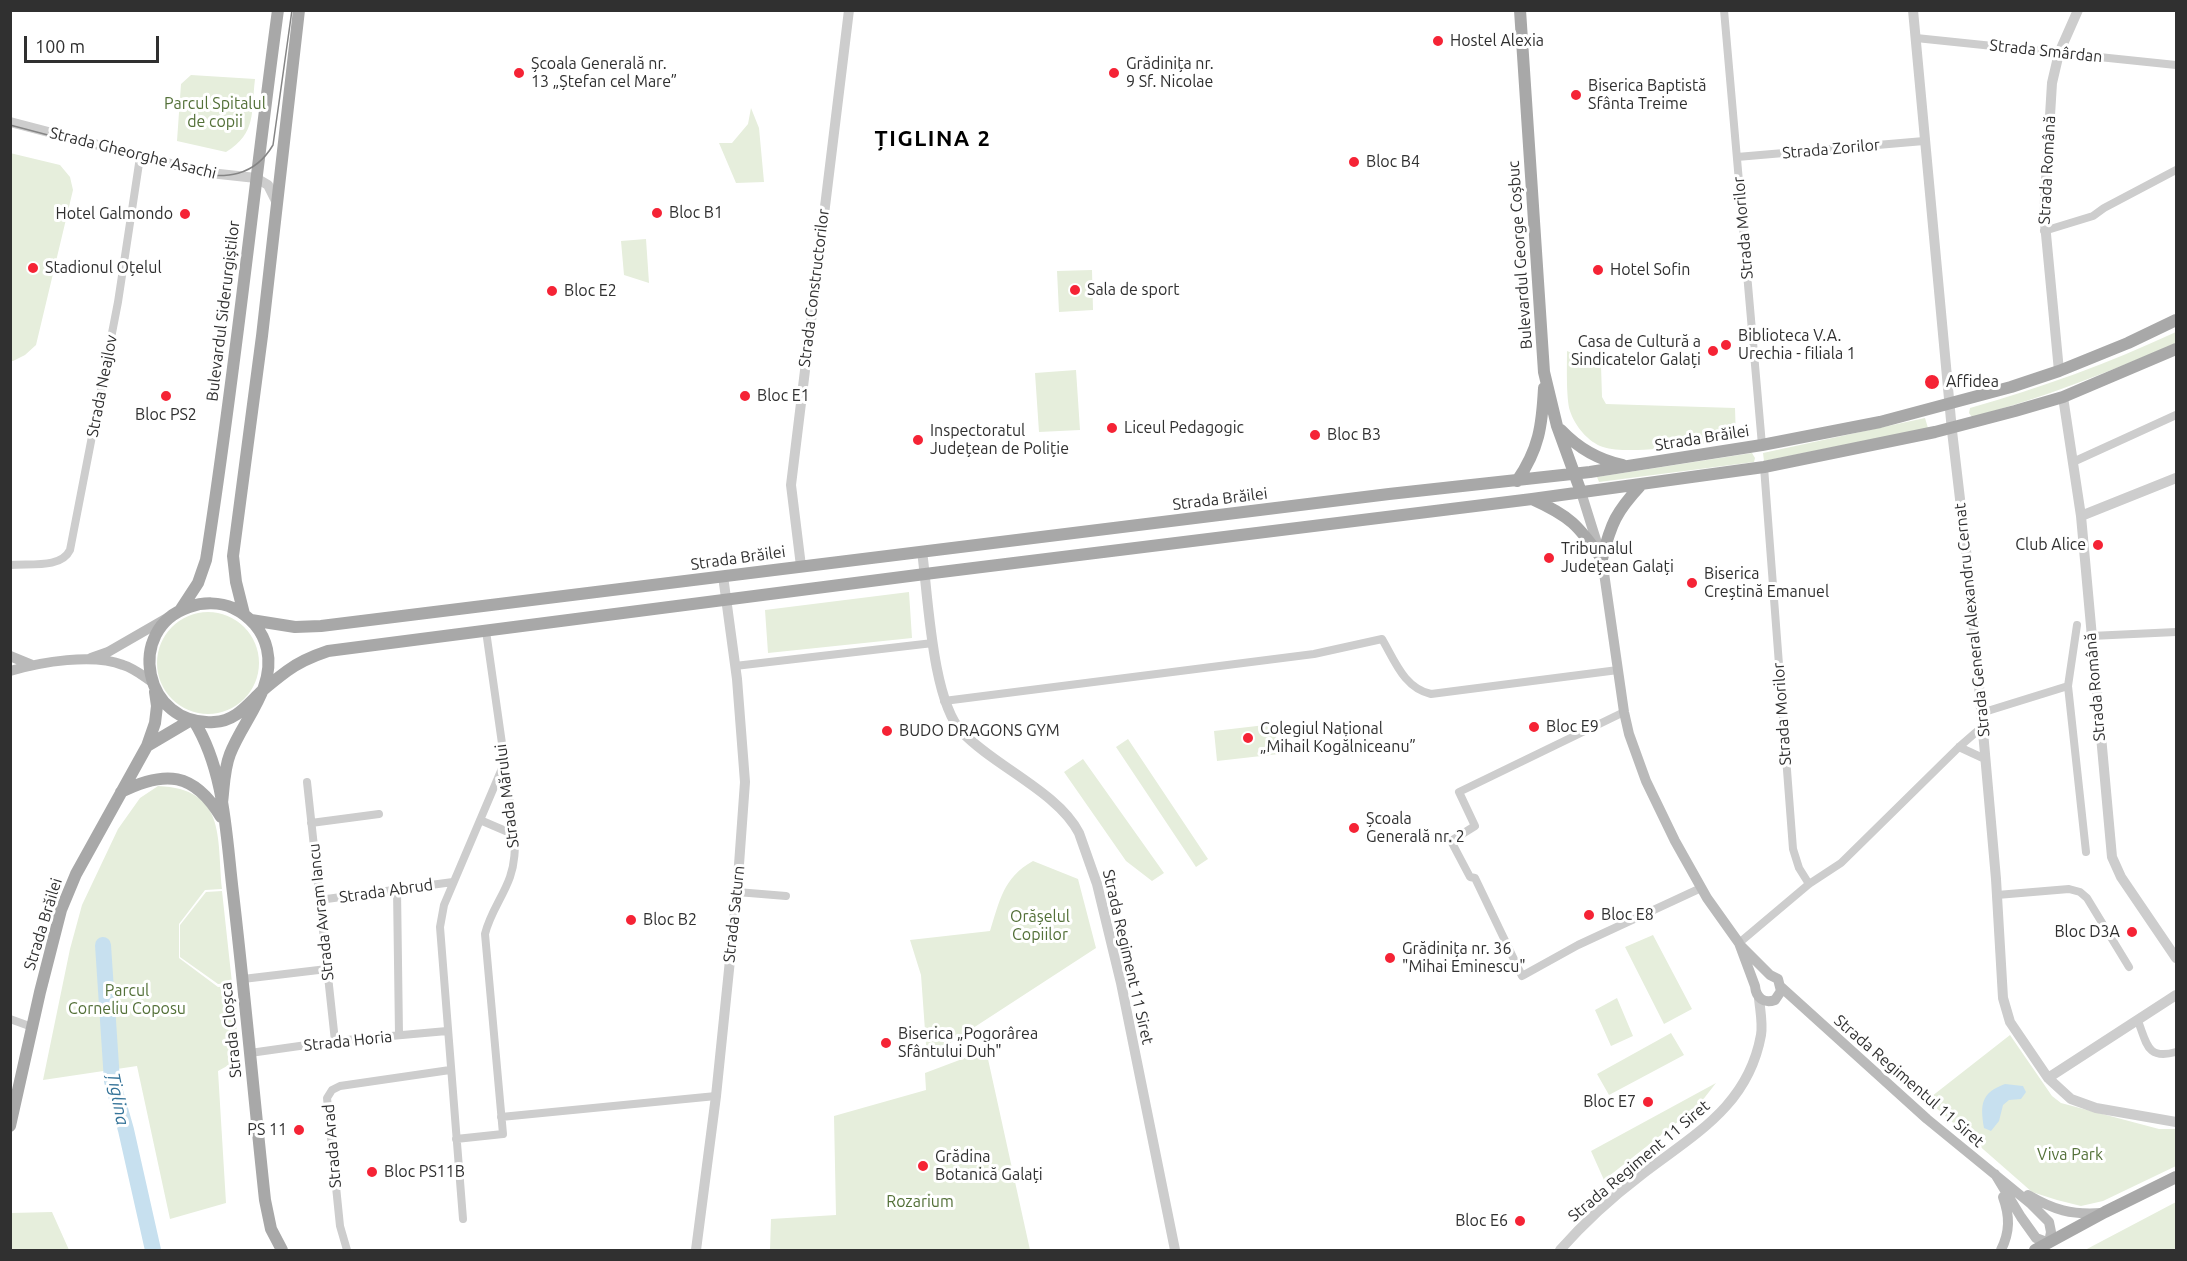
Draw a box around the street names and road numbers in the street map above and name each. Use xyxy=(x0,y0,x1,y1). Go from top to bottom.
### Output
street label: Strada Smârdan xyxy=(1989,36,2103,66)
street label: Strada Română xyxy=(2035,115,2059,225)
street label: Strada Gheorghe Asachi xyxy=(48,123,218,183)
street label: Strada Zorilor xyxy=(1781,135,1881,163)
street label: Bulevardul George Coșbuc xyxy=(1504,160,1536,350)
street label: Strada Morilor xyxy=(1729,176,1757,280)
street label: Strada Constructorilor xyxy=(795,208,833,368)
street label: Bulevardul Siderurgiștilor xyxy=(202,219,244,403)
street label: Strada Neajlov xyxy=(83,333,121,439)
street label: Strada Brăilei xyxy=(1653,421,1751,455)
street label: Strada Brăilei xyxy=(1171,484,1269,514)
street label: Strada General Alexandru Cernat xyxy=(1950,502,1994,738)
street label: Strada Brăilei xyxy=(689,542,787,574)
street label: Strada Română xyxy=(2081,632,2109,742)
street label: Strada Morilor xyxy=(1769,662,1795,766)
street label: Strada Mărului xyxy=(491,743,523,849)
street label: Strada Avram Iancu xyxy=(304,842,338,982)
street label: Strada Saturn xyxy=(719,865,749,963)
street label: Strada Regiment 11 Siret xyxy=(1099,868,1157,1046)
street label: Strada Abrud xyxy=(338,875,434,907)
street label: Strada Brăilei xyxy=(20,876,66,972)
street label: Strada Cloșca xyxy=(216,981,246,1079)
street label: Strada Regimentul 11 Siret xyxy=(1830,1011,1988,1151)
street label: Strada Horia xyxy=(303,1027,393,1055)
street label: Strada Regiment 11 Siret xyxy=(1564,1096,1714,1226)
street label: Strada Arad xyxy=(319,1103,345,1189)

